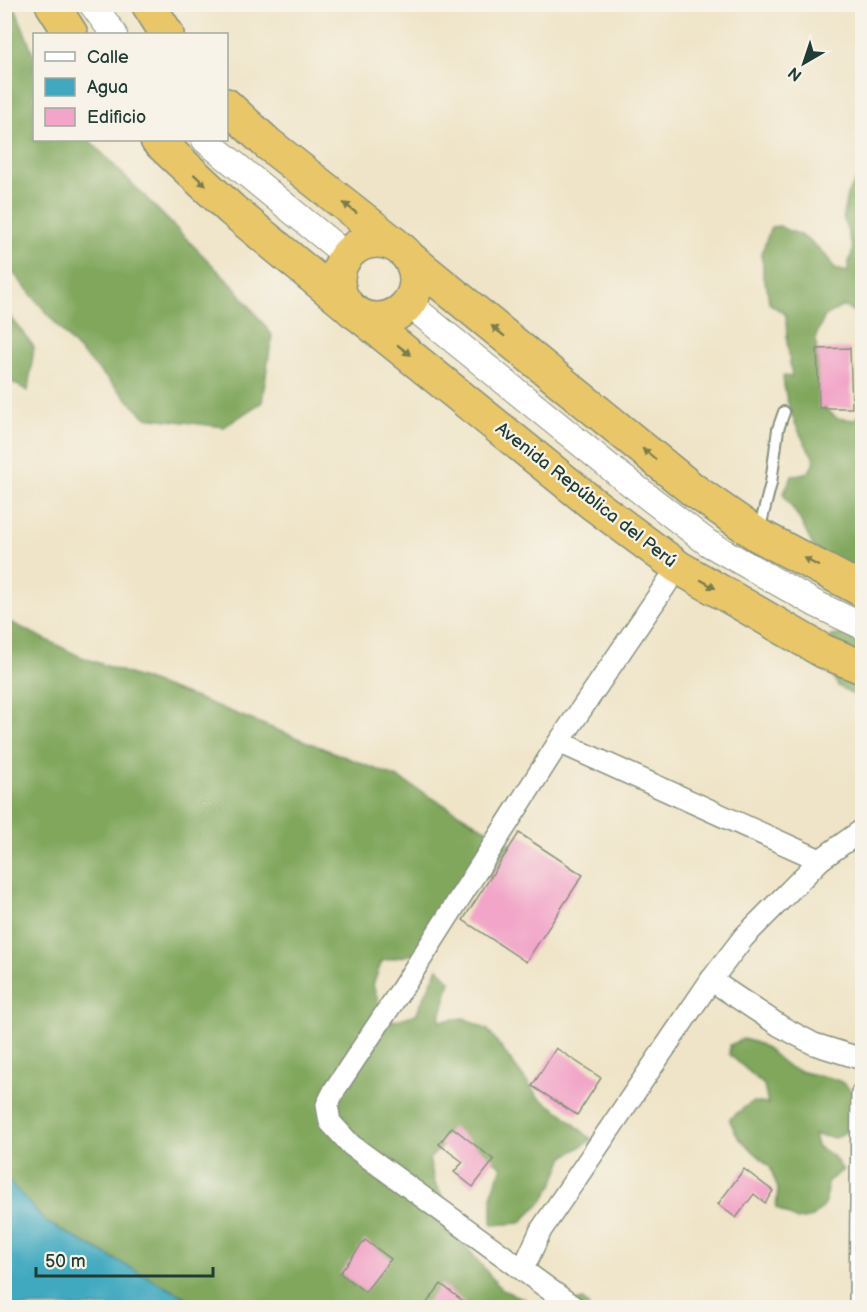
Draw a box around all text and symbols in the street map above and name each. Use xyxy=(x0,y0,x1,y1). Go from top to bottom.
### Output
legend xyxy=(33,33,228,141)
north arrow xyxy=(774,33,834,93)
text: Calle xyxy=(87,47,129,68)
text: N xyxy=(785,62,806,85)
text: Agua xyxy=(87,77,128,98)
text: Edificio xyxy=(87,107,146,128)
one-way arrow xyxy=(192,172,206,186)
one-way arrow xyxy=(343,203,358,215)
one-way arrow xyxy=(491,325,506,338)
one-way arrow xyxy=(396,344,411,356)
street label: Avenida República del Perú xyxy=(491,418,681,572)
one-way arrow xyxy=(641,448,657,461)
one-way arrow xyxy=(802,557,819,567)
one-way arrow xyxy=(700,579,717,589)
scale bar xyxy=(36,1240,213,1278)
text: 50 m xyxy=(45,1251,86,1272)

